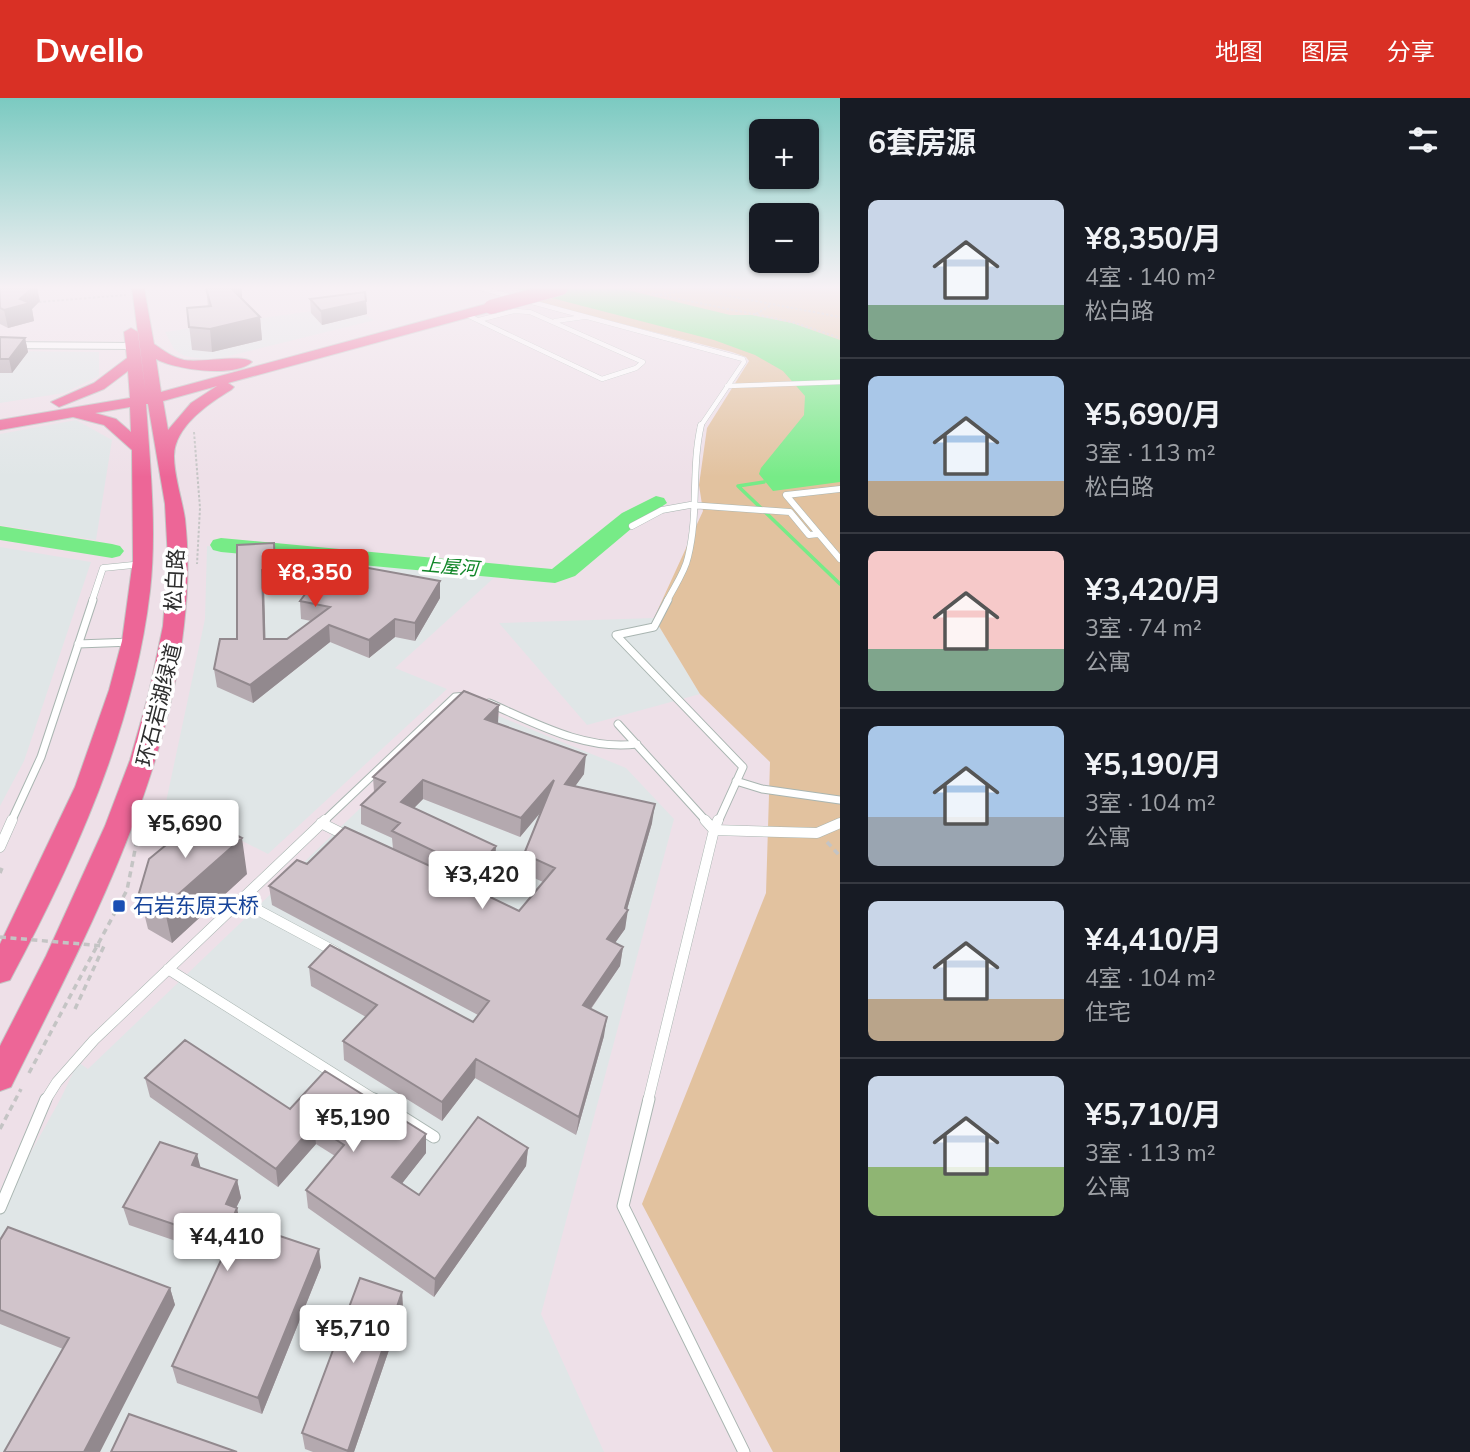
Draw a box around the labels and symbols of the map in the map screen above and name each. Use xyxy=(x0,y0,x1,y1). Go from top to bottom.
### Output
street label: 松白路 xyxy=(159,548,189,612)
pin: ¥8,350 xyxy=(258,550,372,609)
water label: 上屋河 xyxy=(421,552,483,581)
street label: 环石岩湖绿道 xyxy=(130,640,186,769)
pin: ¥5,690 xyxy=(128,800,242,860)
pin: ¥3,420 xyxy=(425,852,539,911)
place label: 石岩东原天桥 xyxy=(133,892,259,918)
marker: 石岩东原天桥 xyxy=(111,898,127,914)
pin: ¥5,190 xyxy=(296,1094,410,1154)
pin: ¥4,410 xyxy=(170,1214,284,1273)
pin: ¥5,710 xyxy=(296,1306,410,1365)

